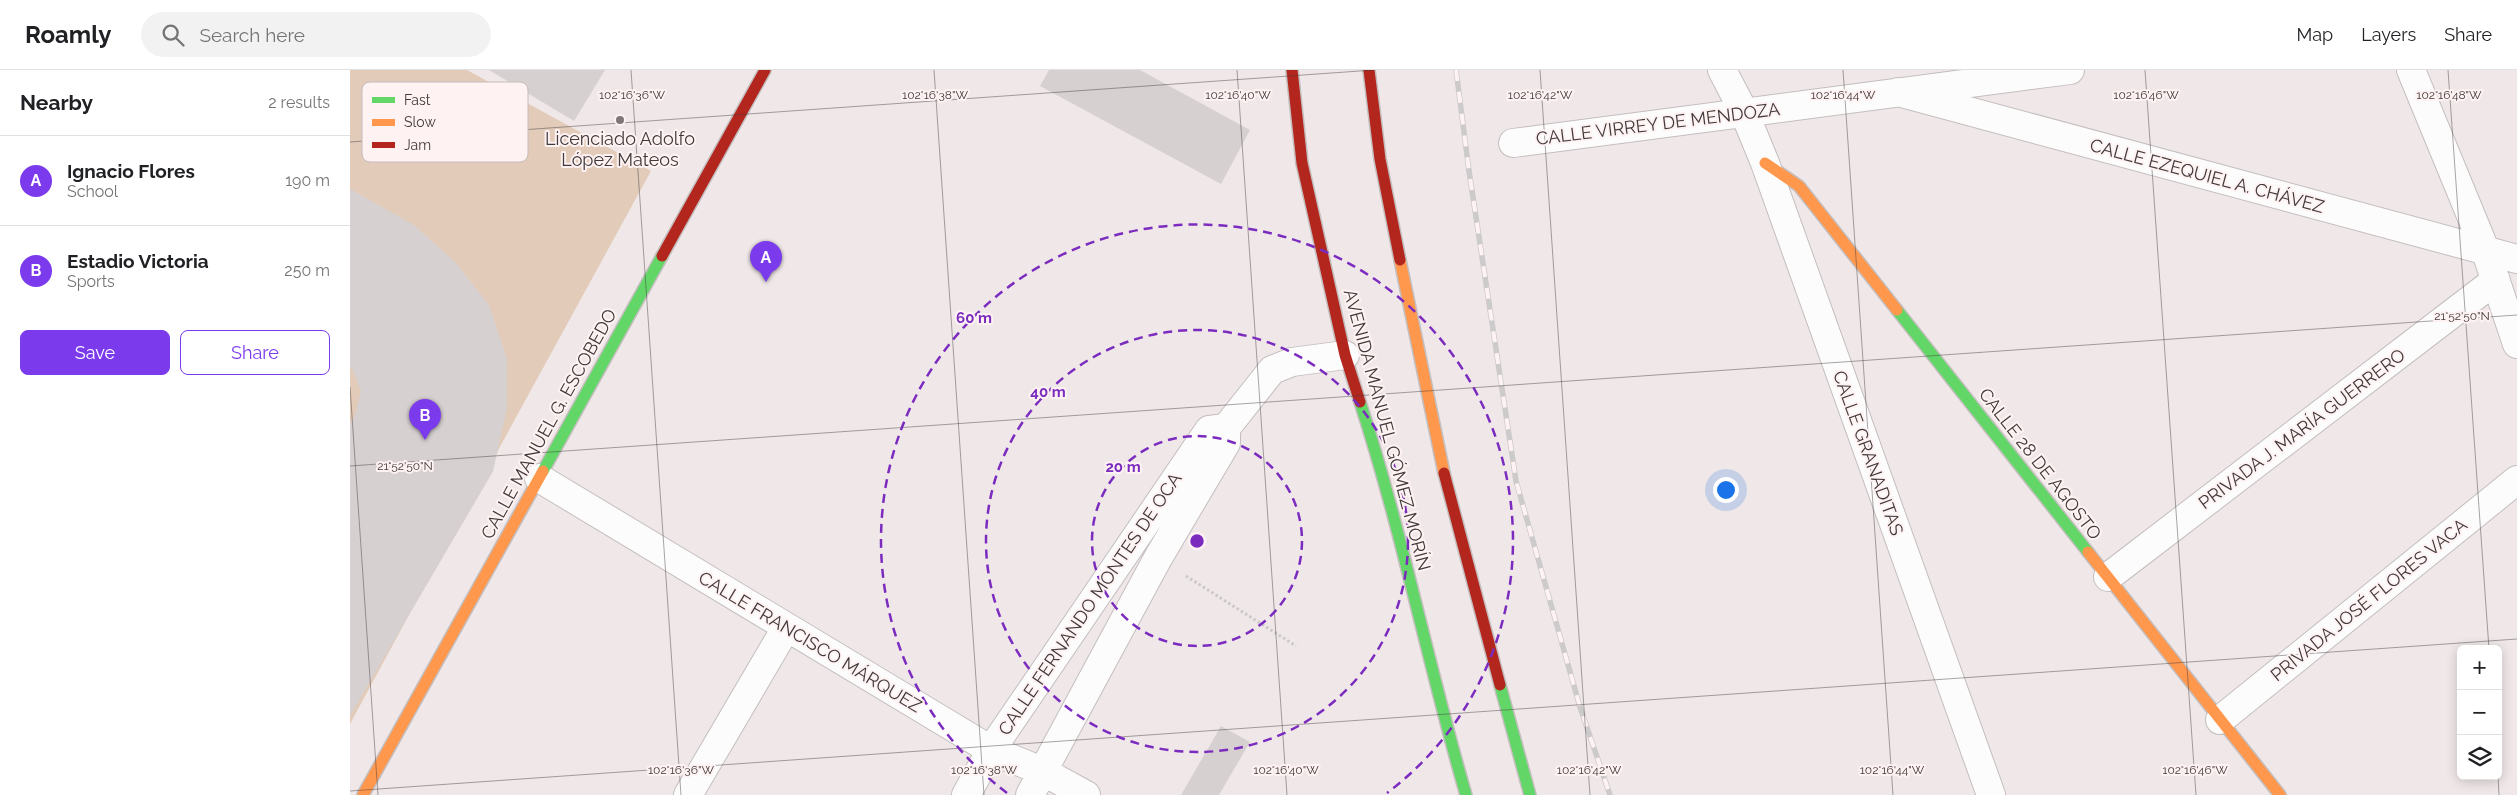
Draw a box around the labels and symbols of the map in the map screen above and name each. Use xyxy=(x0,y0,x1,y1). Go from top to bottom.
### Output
legend xyxy=(362,82,528,162)
text: 102°16'36"W xyxy=(599,88,665,102)
text: 102°16'38"W xyxy=(902,88,968,102)
text: 102°16'40"W xyxy=(1205,88,1271,102)
text: 102°16'42"W xyxy=(1508,88,1573,102)
text: 102°16'44"W xyxy=(1811,88,1876,102)
text: 102°16'46"W xyxy=(2113,88,2179,102)
text: 102°16'48"W xyxy=(2416,88,2482,102)
text: Fast xyxy=(404,92,431,108)
street label: CALLE VIRREY DE MENDOZA xyxy=(1535,98,1781,149)
text: Slow xyxy=(404,114,436,130)
marker: Licenciado Adolfo López Mateos xyxy=(614,114,626,126)
place label: Licenciado Adolfo López Mateos xyxy=(545,128,695,170)
street label: CALLE EZEQUIEL A. CHÁVEZ xyxy=(2088,133,2327,217)
text: Jam xyxy=(404,137,431,153)
pin: A xyxy=(750,241,782,282)
street label: AVENIDA MANUEL GÓMEZ MORÍN xyxy=(1340,286,1436,573)
street label: CALLE MANUEL G. ESCOBEDO xyxy=(476,305,621,542)
text: 60 m xyxy=(956,309,992,327)
text: 21°52'50"N xyxy=(2434,309,2490,323)
street label: PRIVADA J. MARÍA GUERRERO xyxy=(2194,343,2409,513)
street label: CALLE GRANADITAS xyxy=(1829,368,1908,538)
text: 40 m xyxy=(1030,383,1066,401)
street label: CALLE 28 DE AGOSTO xyxy=(1975,384,2106,544)
pin: B xyxy=(409,399,441,440)
text: 20 m xyxy=(1105,458,1141,476)
text: 21°52'50"N xyxy=(377,459,433,473)
street label: CALLE FERNANDO MONTES DE OCA xyxy=(994,469,1186,739)
your location xyxy=(1713,477,1739,503)
street label: PRIVADA JOSÉ FLORES VACA xyxy=(2266,513,2471,685)
centre of rings xyxy=(1188,532,1206,550)
street label: CALLE FRANCISCO MÁRQUEZ xyxy=(695,566,926,717)
text: 102°16'36"W xyxy=(648,763,714,777)
text: 102°16'38"W xyxy=(951,763,1017,777)
text: 102°16'40"W xyxy=(1253,763,1319,777)
text: 102°16'42"W xyxy=(1557,763,1622,777)
text: 102°16'44"W xyxy=(1860,763,1925,777)
text: 102°16'46"W xyxy=(2162,763,2228,777)

